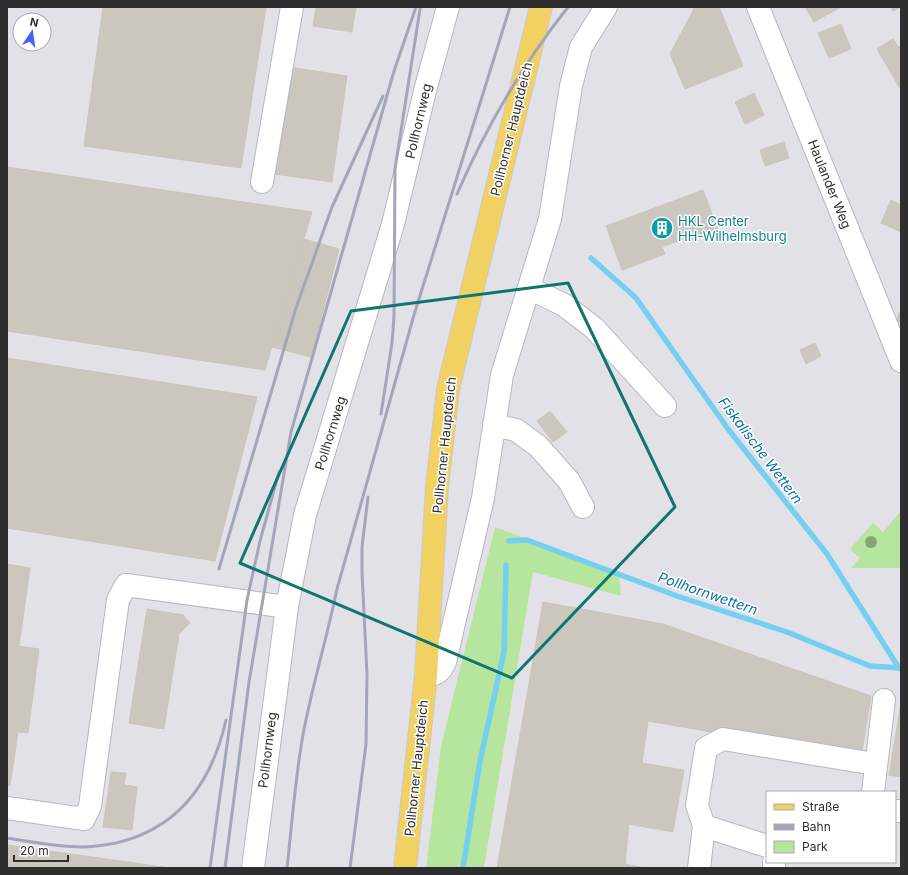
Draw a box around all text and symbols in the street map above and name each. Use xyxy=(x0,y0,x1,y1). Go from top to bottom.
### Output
north arrow xyxy=(12,12,52,52)
text: N xyxy=(29,14,40,30)
street label: Pollhorner Hauptdeich xyxy=(487,60,535,198)
street label: Pollhornweg xyxy=(402,82,434,160)
street label: Haulander Weg xyxy=(805,137,855,231)
place label: HKL Center HH-Wilhelmsburg xyxy=(678,213,787,244)
building icon: HKL Center HH-Wilhelmsburg xyxy=(649,215,675,241)
street label: Pollhorner Hauptdeich xyxy=(429,376,459,514)
water label: Fiskalische Wettern xyxy=(715,393,807,507)
street label: Pollhornweg xyxy=(311,394,349,472)
water label: Pollhornwettern xyxy=(656,568,760,618)
street label: Pollhorner Hauptdeich xyxy=(401,699,431,837)
street label: Pollhornweg xyxy=(254,711,280,789)
legend xyxy=(766,791,896,863)
text: Straße xyxy=(802,799,839,814)
text: Bahn xyxy=(802,819,831,834)
scale bar xyxy=(14,837,68,863)
text: Park xyxy=(802,839,828,854)
text: 20 m xyxy=(20,843,49,858)

